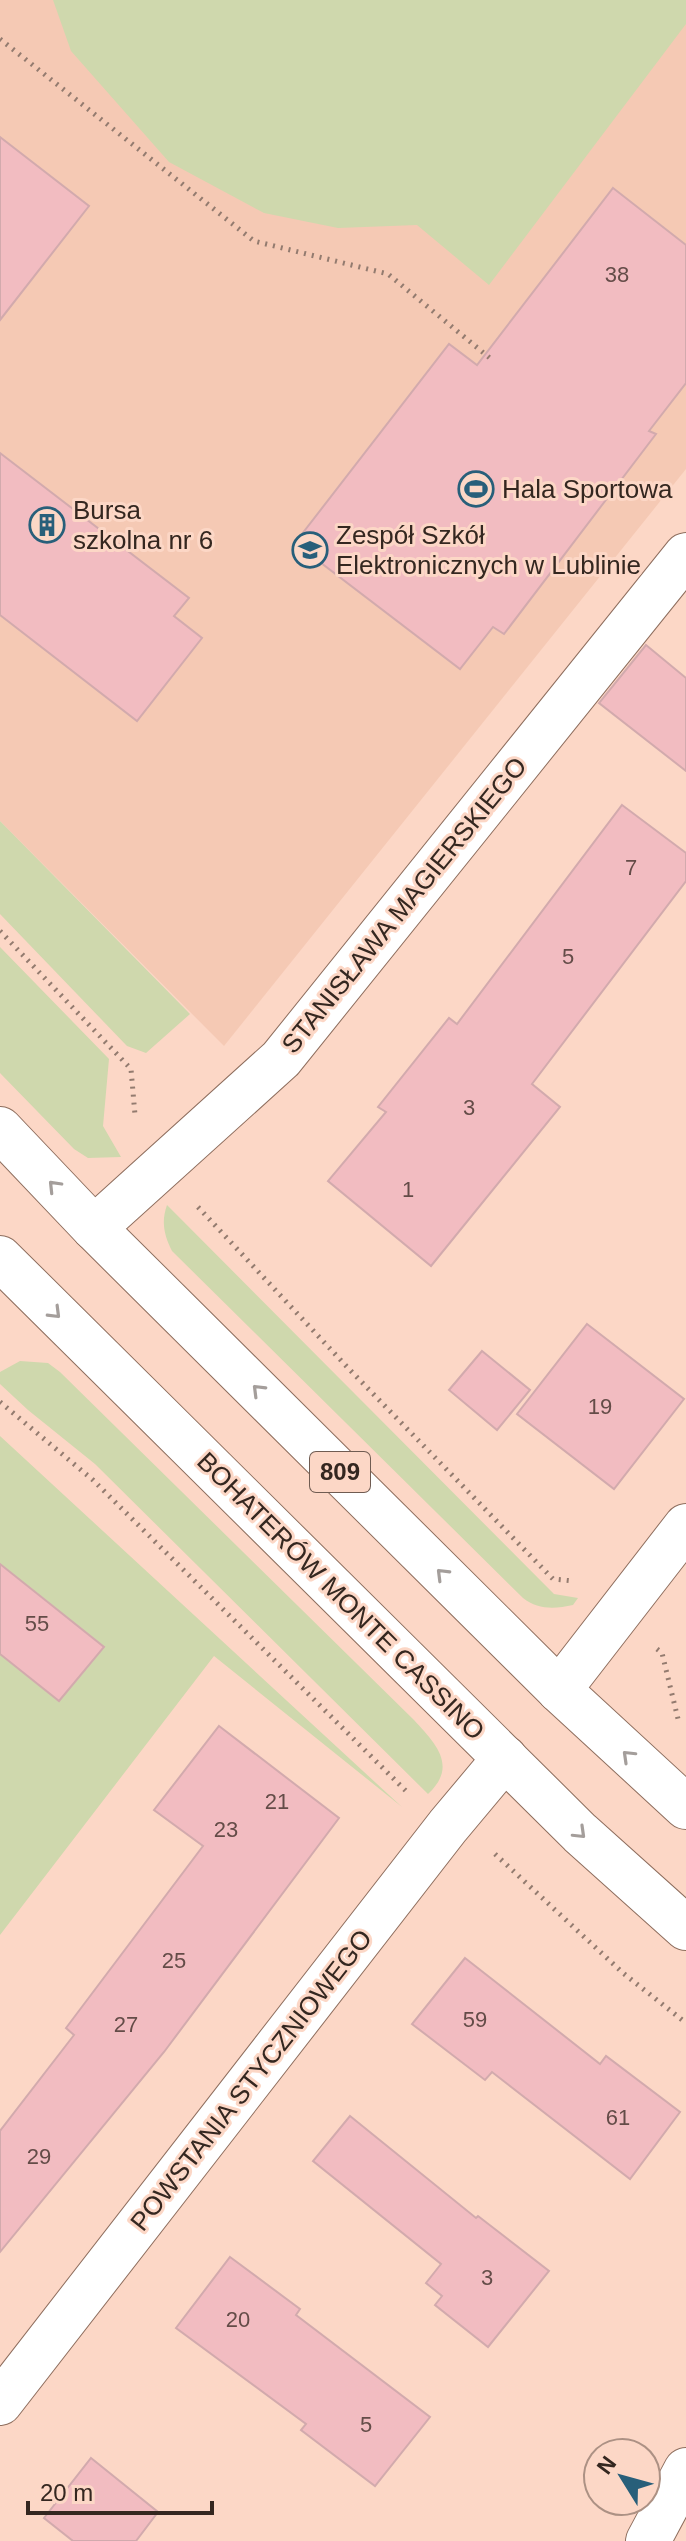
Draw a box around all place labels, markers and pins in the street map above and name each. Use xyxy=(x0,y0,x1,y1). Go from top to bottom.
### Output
sports icon: Hala Sportowa xyxy=(457,470,495,508)
place label: Hala Sportowa xyxy=(502,474,673,504)
place label: Bursa szkolna nr 6 xyxy=(73,495,213,555)
building icon: Bursa szkolna nr 6 xyxy=(28,506,66,544)
place label: Zespół Szkół Elektronicznych w Lublinie xyxy=(336,520,641,580)
school or university icon: Zespół Szkół Elektronicznych w Lublinie xyxy=(291,531,329,569)

